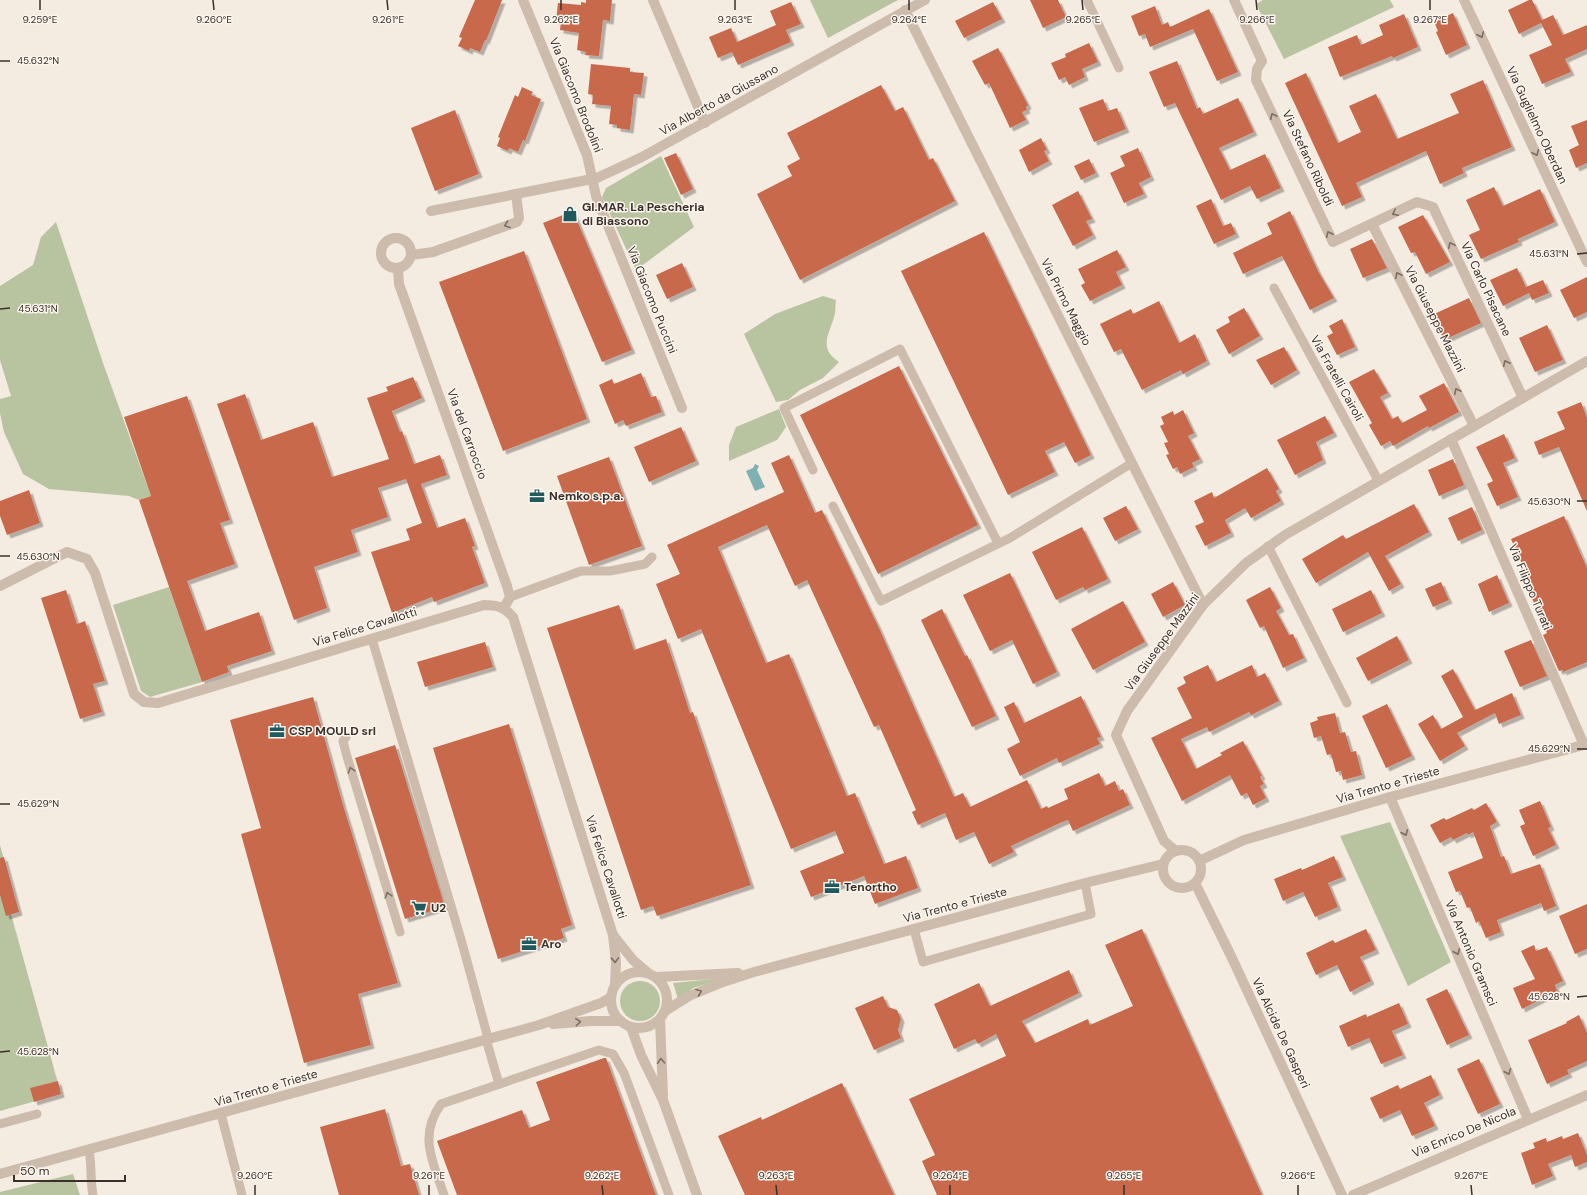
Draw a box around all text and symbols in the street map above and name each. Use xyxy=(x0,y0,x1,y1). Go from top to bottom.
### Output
text: 9.259°E xyxy=(23,13,58,26)
text: 9.260°E xyxy=(196,13,232,26)
text: 9.261°E xyxy=(372,13,404,26)
text: 9.262°E xyxy=(544,13,579,26)
text: 9.263°E xyxy=(718,13,753,26)
text: 9.264°E xyxy=(891,13,927,26)
text: 9.265°E xyxy=(1066,13,1101,26)
text: 9.266°E xyxy=(1239,13,1275,26)
text: 9.267°E xyxy=(1413,13,1447,26)
one-way arrow xyxy=(1476,31,1484,39)
street label: Via Giacomo Brodolini xyxy=(546,35,606,155)
text: 45.632°N xyxy=(17,54,59,67)
street label: Via Alberto da Giussano xyxy=(657,61,781,139)
street label: Via Guglielmo Oberdan xyxy=(1503,64,1571,187)
street label: Via Stefano Riboldi xyxy=(1279,107,1337,209)
one-way arrow xyxy=(1270,113,1278,120)
one-way arrow xyxy=(1531,149,1539,156)
place label: GI.MAR. La Pescheria di Biassono xyxy=(582,199,705,229)
shop icon: GI.MAR. La Pescheria di Biassono xyxy=(561,205,579,223)
one-way arrow xyxy=(1391,208,1399,216)
one-way arrow xyxy=(504,221,511,229)
one-way arrow xyxy=(1326,230,1334,238)
street label: Via Carlo Pisacane xyxy=(1457,239,1515,339)
one-way arrow xyxy=(1448,242,1456,249)
street label: Via Giacomo Puccini xyxy=(623,244,681,356)
text: 45.631°N xyxy=(1529,247,1569,260)
street label: Via Primo Maggio xyxy=(1037,256,1095,348)
street label: Via Giuseppe Mazzini xyxy=(1401,263,1469,375)
one-way arrow xyxy=(1395,272,1403,280)
text: 45.631°N xyxy=(18,302,58,315)
street label: Via Fratelli Cairoli xyxy=(1307,332,1367,424)
one-way arrow xyxy=(1503,359,1511,367)
street label: Via del Carroccio xyxy=(443,386,491,482)
one-way arrow xyxy=(1454,388,1461,396)
office icon: Nemko s.p.a. xyxy=(528,487,546,505)
place label: Nemko s.p.a. xyxy=(549,488,623,504)
text: 45.630°N xyxy=(1527,495,1571,508)
street label: Via Filippo Turati xyxy=(1505,541,1555,633)
text: 45.630°N xyxy=(16,550,60,563)
street label: Via Giuseppe Mazzini xyxy=(1121,590,1203,694)
street label: Via Felice Cavallotti xyxy=(311,604,419,650)
office icon: CSP MOULD srl xyxy=(268,722,286,740)
place label: CSP MOULD srl xyxy=(289,723,376,739)
text: 45.629°N xyxy=(1528,742,1570,755)
street label: Via Trento e Trieste xyxy=(1334,763,1442,807)
one-way arrow xyxy=(347,767,356,774)
text: 45.629°N xyxy=(17,797,59,810)
street label: Via Felice Cavallotti xyxy=(582,813,630,921)
one-way arrow xyxy=(1401,829,1409,836)
office icon: Tenortho xyxy=(823,878,841,896)
place label: Tenortho xyxy=(844,879,897,895)
street label: Via Trento e Trieste xyxy=(901,883,1009,927)
one-way arrow xyxy=(384,891,393,898)
street label: Via Antonio Gramsci xyxy=(1441,898,1501,1009)
supermarket icon: U2 xyxy=(410,899,428,917)
place label: U2 xyxy=(431,900,446,916)
office icon: Aro xyxy=(520,935,538,953)
place label: Aro xyxy=(541,936,562,952)
one-way arrow xyxy=(1452,948,1460,956)
one-way arrow xyxy=(611,957,619,963)
street label: Via Alcide De Gasperi xyxy=(1248,975,1314,1091)
one-way arrow xyxy=(695,988,702,996)
text: 45.628°N xyxy=(1528,990,1570,1003)
one-way arrow xyxy=(575,1017,581,1026)
text: 45.628°N xyxy=(17,1045,59,1058)
one-way arrow xyxy=(657,1058,666,1064)
street label: Via Trento e Trieste xyxy=(212,1066,320,1110)
one-way arrow xyxy=(1503,1067,1511,1075)
street label: Via Enrico De Nicola xyxy=(1410,1103,1518,1161)
scale bar xyxy=(14,1157,125,1183)
text: 50 m xyxy=(20,1163,49,1179)
text: 9.260°E xyxy=(237,1169,273,1182)
text: 9.261°E xyxy=(413,1169,445,1182)
text: 9.262°E xyxy=(585,1169,620,1182)
text: 9.263°E xyxy=(759,1169,794,1182)
text: 9.264°E xyxy=(932,1169,968,1182)
text: 9.265°E xyxy=(1107,1169,1142,1182)
text: 9.266°E xyxy=(1280,1169,1316,1182)
text: 9.267°E xyxy=(1454,1169,1488,1182)

